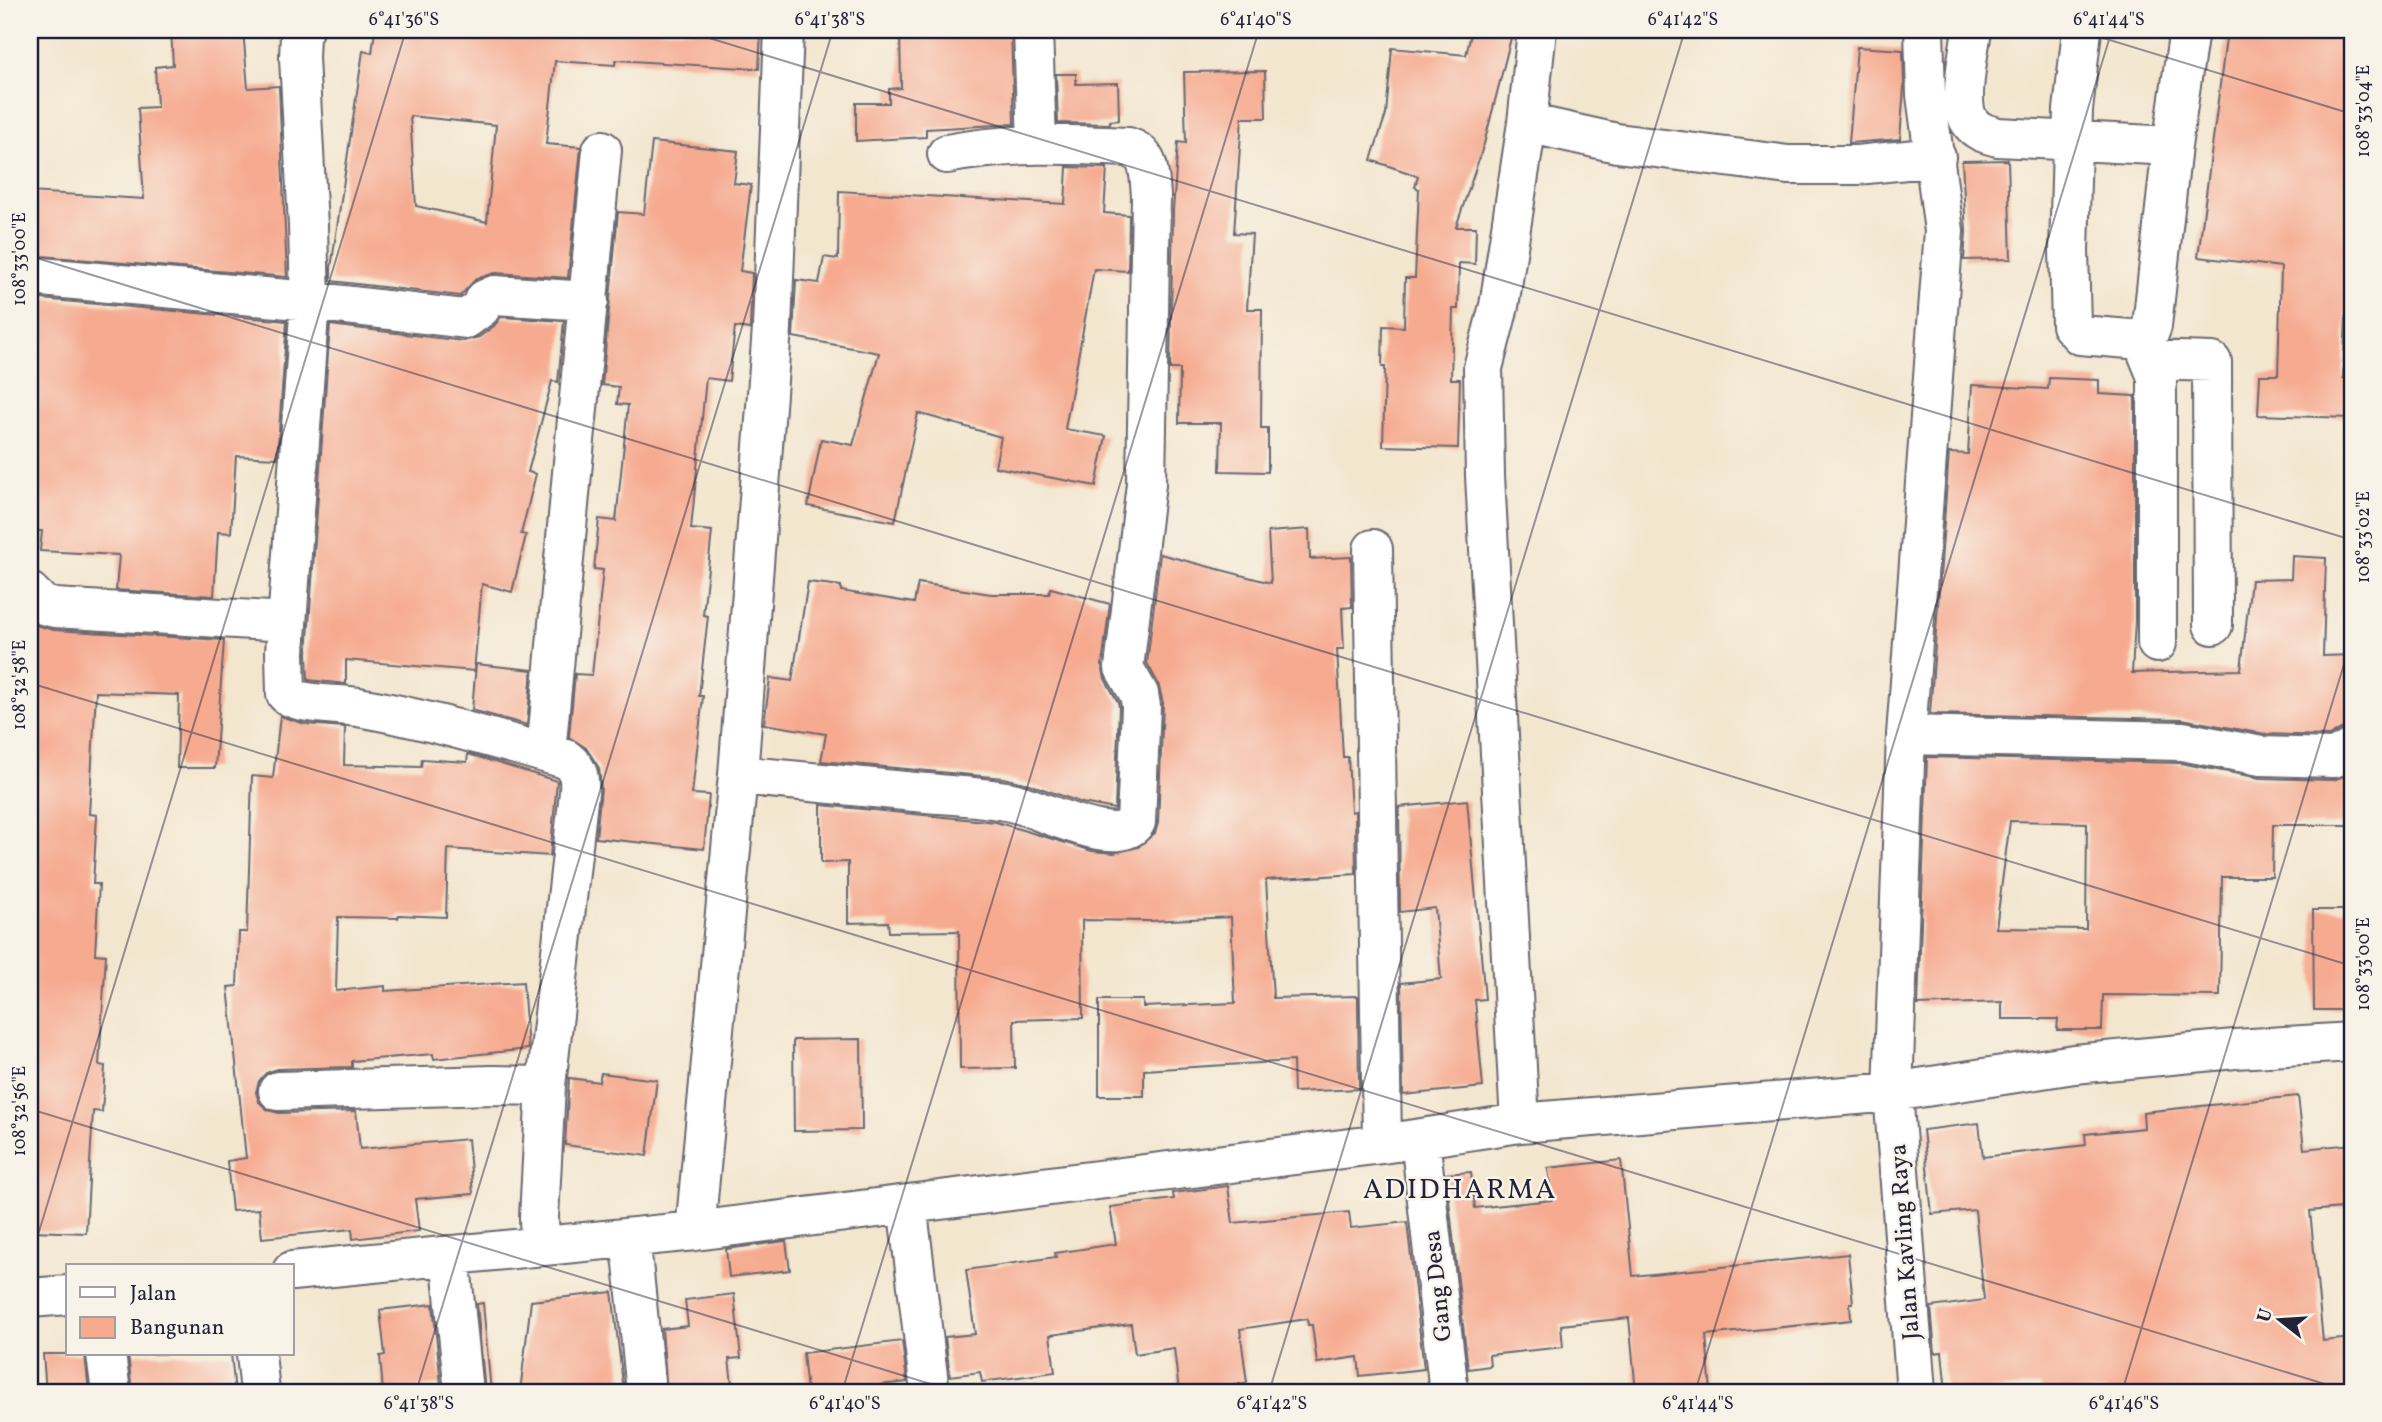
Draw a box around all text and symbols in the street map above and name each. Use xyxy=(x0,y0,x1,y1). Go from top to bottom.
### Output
text: 6°41'36"S xyxy=(369,8,439,33)
text: 6°41'38"S xyxy=(795,8,865,33)
text: 6°41'40"S xyxy=(1220,8,1292,33)
text: 6°41'42"S xyxy=(1648,8,1718,33)
text: 6°41'44"S xyxy=(2073,8,2145,33)
text: 108°33'04"E xyxy=(2352,64,2377,157)
text: 108°33'00"E xyxy=(8,212,33,306)
text: 108°33'02"E xyxy=(2352,491,2377,583)
text: 108°32'58"E xyxy=(8,640,33,730)
text: 108°33'00"E xyxy=(2352,917,2377,1011)
text: 108°32'56"E xyxy=(8,1066,33,1156)
street label: Jalan Kavling Raya xyxy=(1882,1143,1930,1341)
district label: ADIDHARMA xyxy=(1363,1171,1557,1210)
street label: Gang Desa xyxy=(1416,1228,1462,1343)
legend xyxy=(66,1264,294,1356)
text: Jalan xyxy=(130,1280,177,1309)
north arrow xyxy=(2246,1286,2316,1356)
text: U xyxy=(2251,1306,2280,1326)
text: Bangunan xyxy=(130,1314,224,1343)
text: 6°41'38"S xyxy=(384,1392,454,1417)
text: 6°41'40"S xyxy=(809,1392,881,1417)
text: 6°41'42"S xyxy=(1237,1392,1307,1417)
text: 6°41'44"S xyxy=(1662,1392,1734,1417)
text: 6°41'46"S xyxy=(2089,1392,2159,1417)

